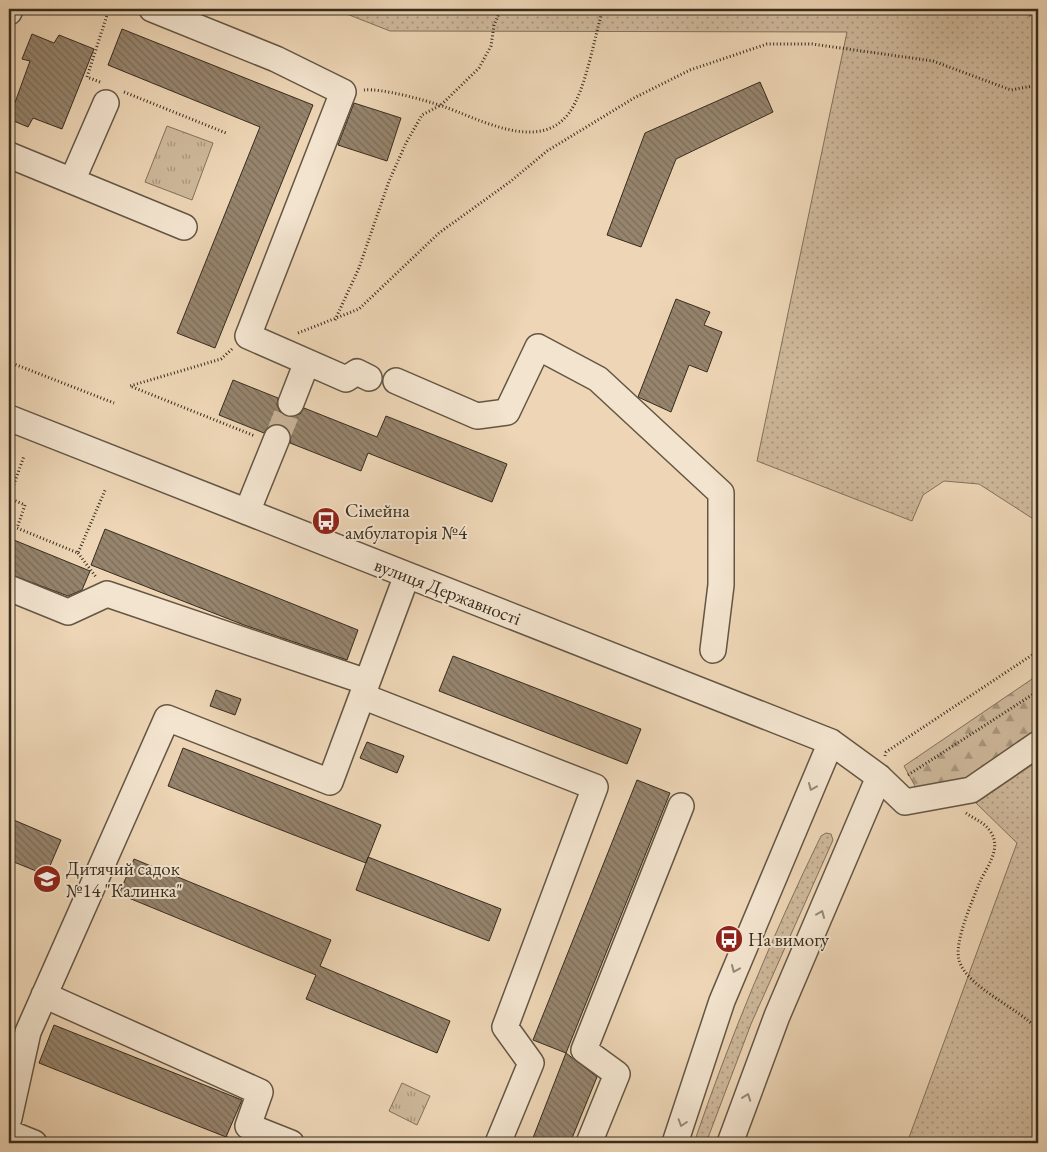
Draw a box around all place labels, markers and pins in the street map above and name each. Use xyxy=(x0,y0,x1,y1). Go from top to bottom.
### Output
place label: Сімейна амбулаторія №4 xyxy=(345,498,468,545)
bus stop icon: Сімейна амбулаторія №4 xyxy=(311,506,341,536)
place label: Дитячий садок №14 "Калинка" xyxy=(66,856,183,903)
school or university icon: Дитячий садок №14 "Калинка" xyxy=(32,864,62,894)
bus stop icon: На вимогу xyxy=(714,924,744,954)
place label: На вимогу xyxy=(748,927,830,952)

